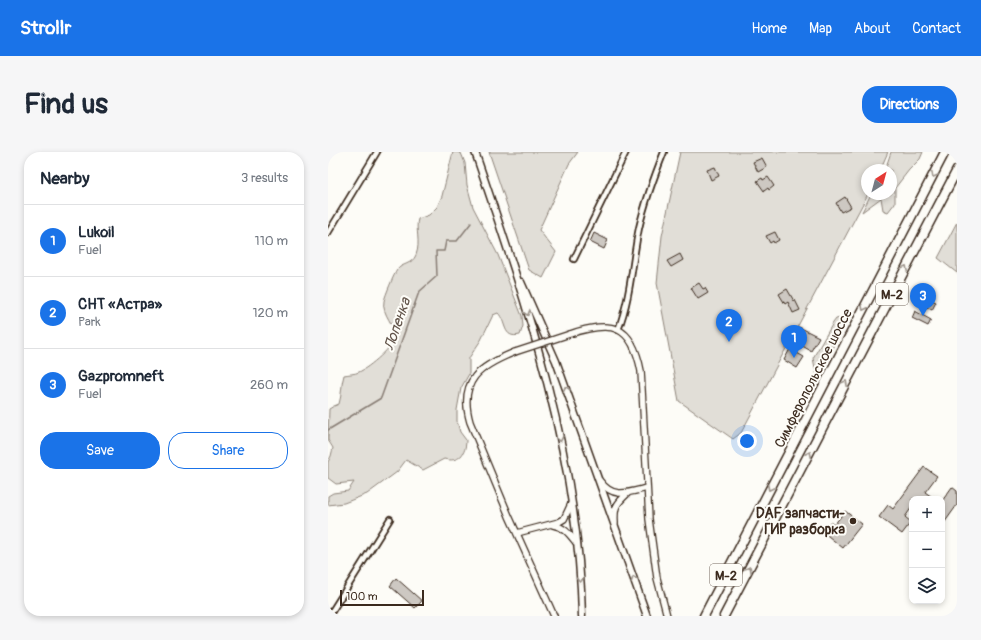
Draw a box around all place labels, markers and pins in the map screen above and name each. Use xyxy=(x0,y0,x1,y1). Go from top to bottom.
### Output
pin: 3 xyxy=(910,283,936,316)
pin: 2 xyxy=(716,309,742,342)
pin: 1 xyxy=(781,325,807,358)
place label: DAF запчасти- ГИР разборка xyxy=(756,505,845,538)
marker: DAF запчасти- ГИР разборка xyxy=(848,516,858,526)

